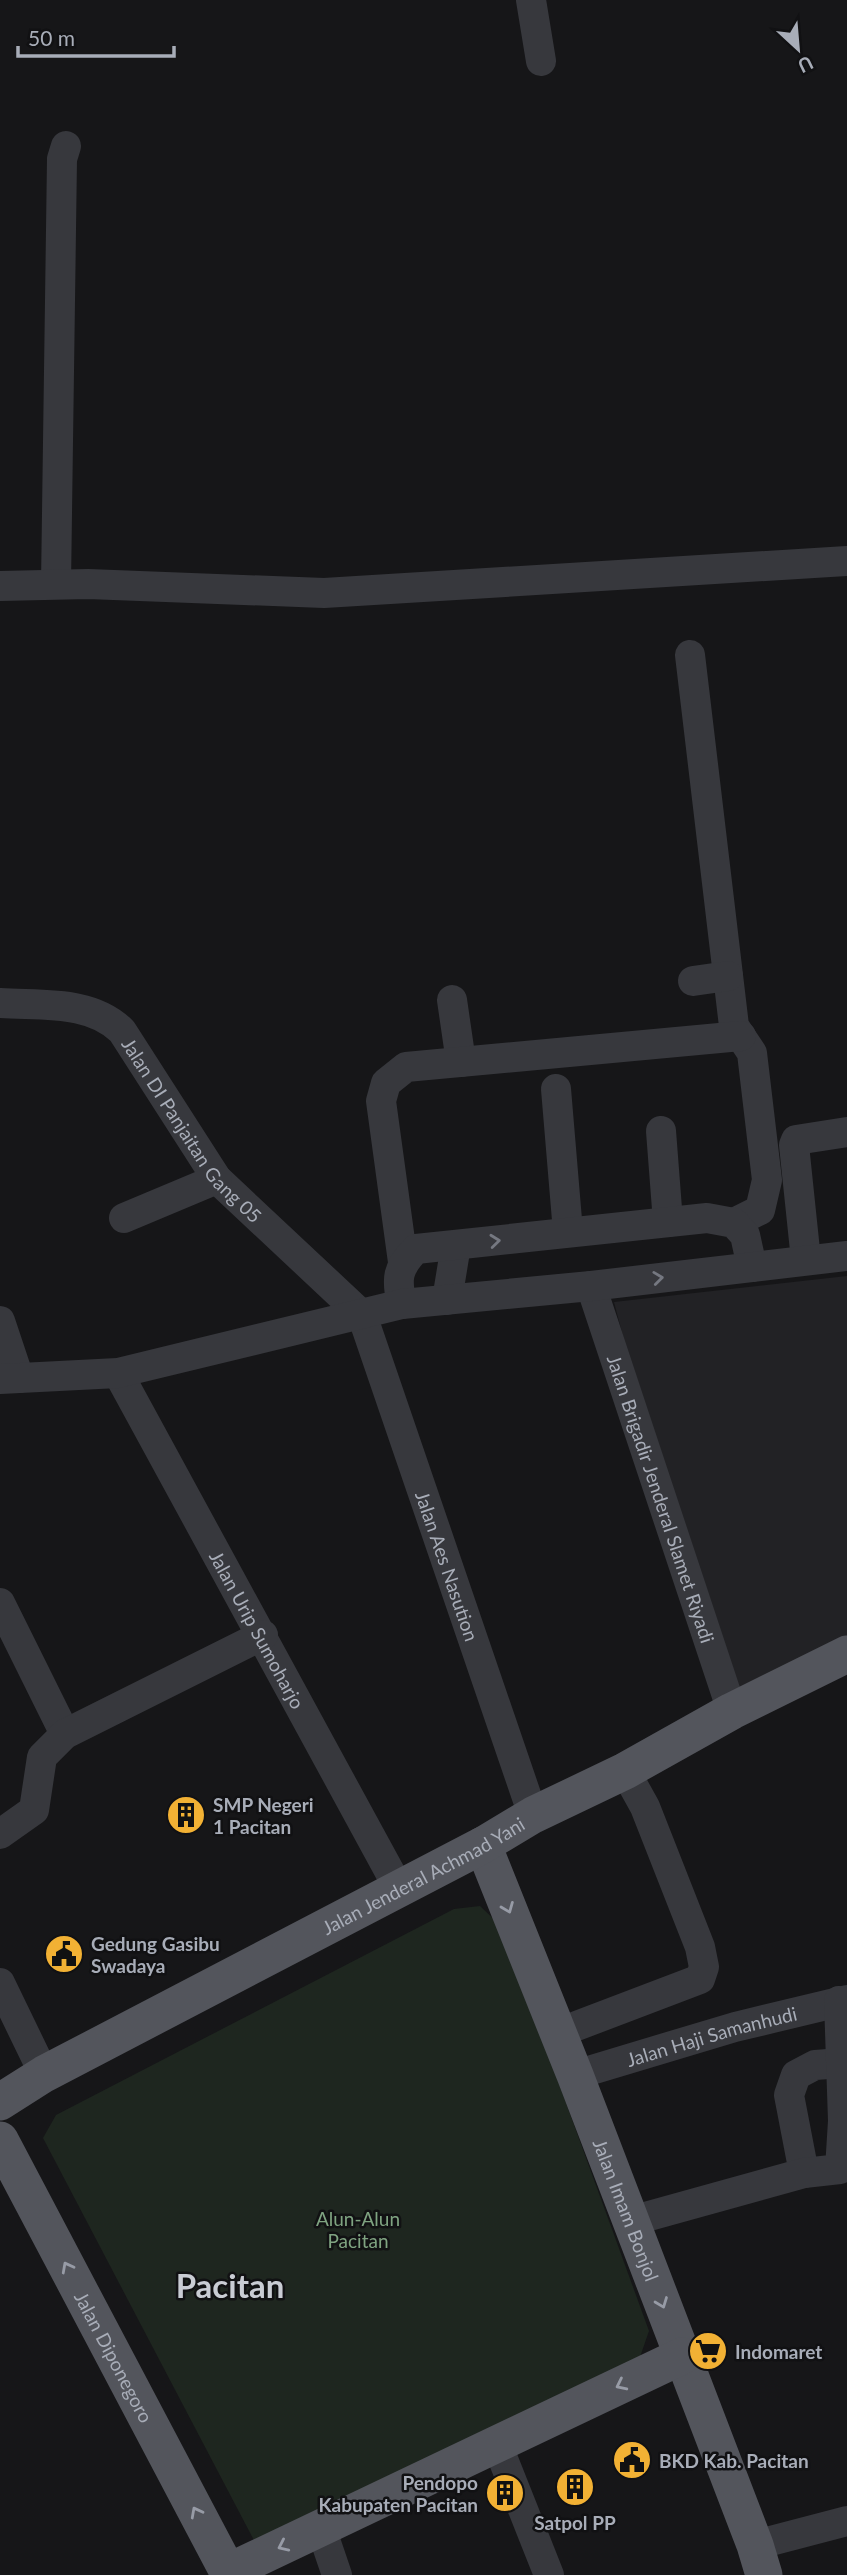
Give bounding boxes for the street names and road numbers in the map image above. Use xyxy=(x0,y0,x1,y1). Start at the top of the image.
street label: Jalan DI Panjaitan Gang 05 xyxy=(118,1033,267,1227)
street label: Jalan Brigadir Jenderal Slamet Riyadi xyxy=(603,1352,720,1646)
street label: Jalan Aes Nasution xyxy=(411,1488,484,1644)
street label: Jalan Urip Sumoharjo xyxy=(205,1546,310,1713)
street label: Jalan Jenderal Achmad Yani xyxy=(318,1811,528,1939)
street label: Jalan Haji Samanhudi xyxy=(623,2001,799,2070)
street label: Jalan Imam Bonjol xyxy=(589,2135,664,2284)
street label: Jalan Diponegoro xyxy=(70,2287,158,2426)

